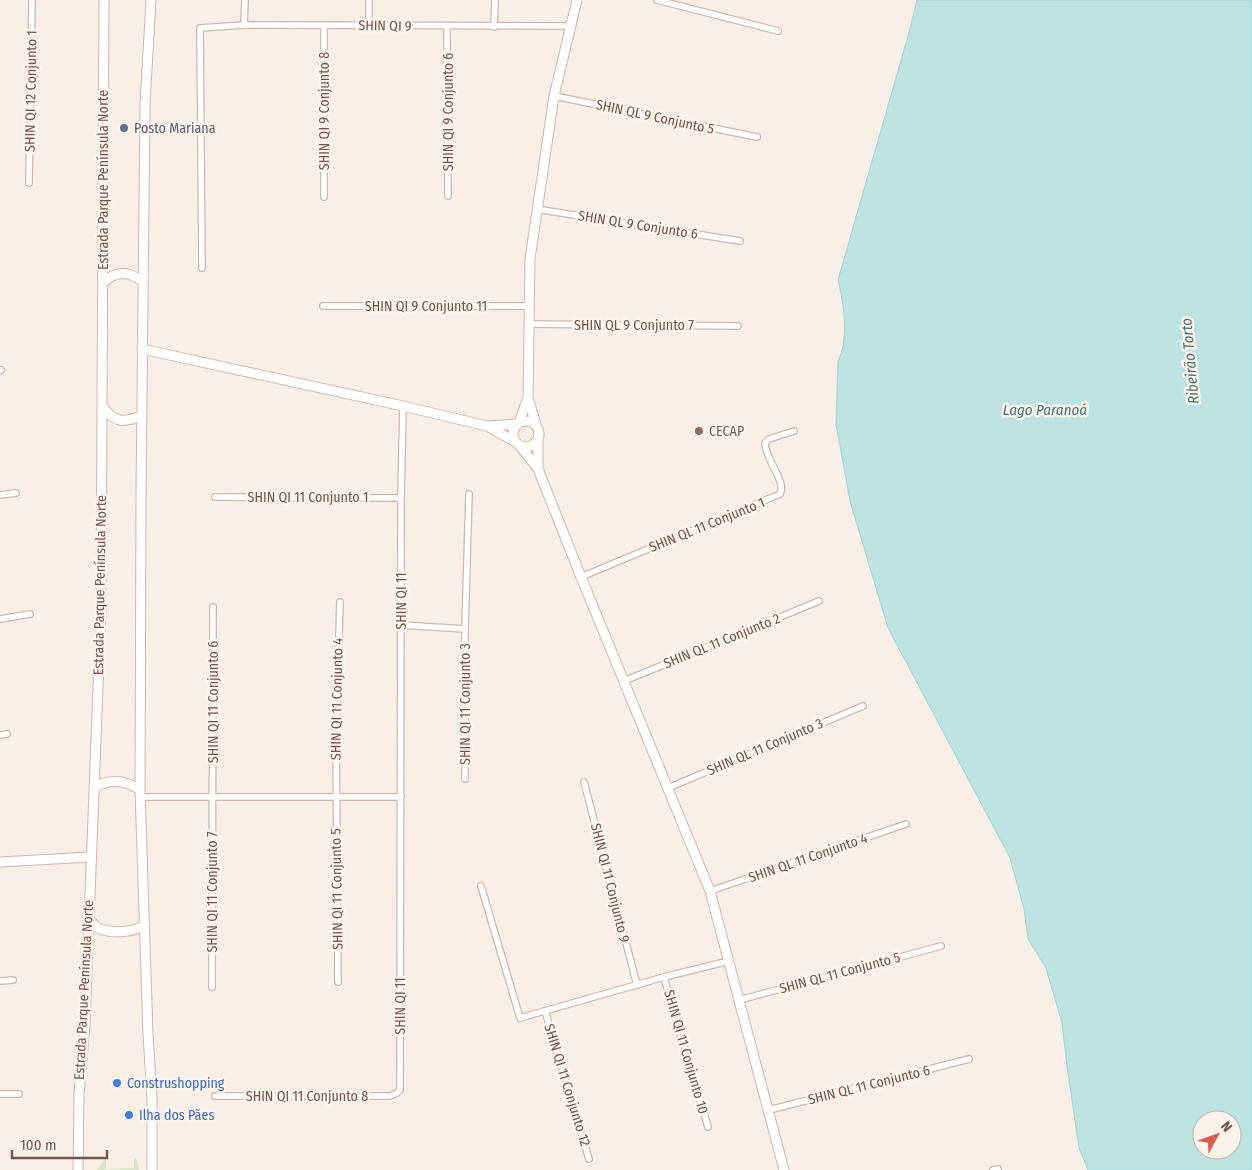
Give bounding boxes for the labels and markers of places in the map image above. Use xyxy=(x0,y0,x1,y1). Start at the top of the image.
place label: Posto Mariana xyxy=(134,120,216,137)
marker: Posto Mariana xyxy=(118,122,130,134)
place label: CECAP xyxy=(709,423,744,440)
marker: CECAP xyxy=(693,425,705,437)
place label: Construshopping xyxy=(127,1075,225,1092)
marker: Construshopping xyxy=(111,1077,123,1089)
place label: Ilha dos Pães xyxy=(139,1107,214,1124)
marker: Ilha dos Pães xyxy=(123,1109,135,1121)

